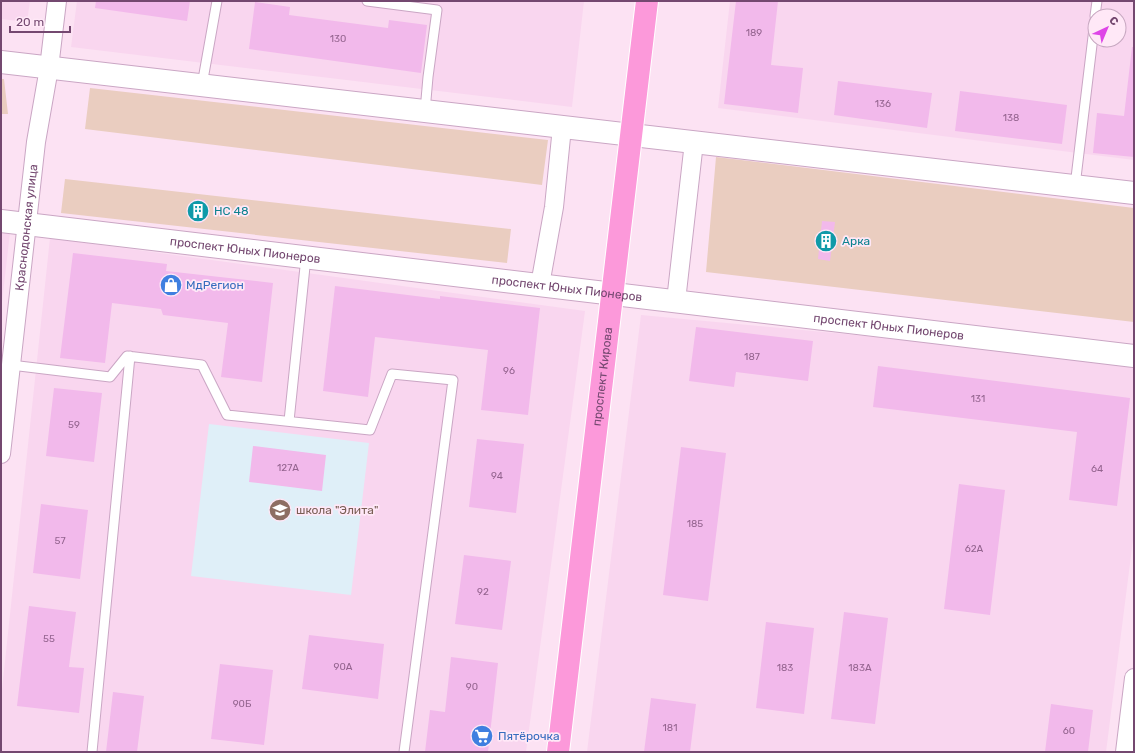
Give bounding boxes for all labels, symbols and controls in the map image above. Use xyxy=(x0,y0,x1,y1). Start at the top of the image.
scale bar xyxy=(10,8,70,34)
north arrow xyxy=(1087,8,1127,48)
text: С xyxy=(1106,14,1121,29)
text: 20 m xyxy=(16,15,44,29)
house number: 189 xyxy=(746,27,762,39)
house number: 130 xyxy=(330,33,346,45)
house number: 136 xyxy=(875,98,891,110)
house number: 138 xyxy=(1003,112,1019,124)
street label: Краснодонская улица xyxy=(12,163,40,292)
building icon: НС 48 xyxy=(185,198,211,224)
place label: НС 48 xyxy=(214,204,249,218)
building icon: Арка xyxy=(813,228,839,254)
street label: проспект Юных Пионеров xyxy=(169,234,322,266)
place label: Арка xyxy=(842,234,870,248)
shop icon: МдРегион xyxy=(158,272,184,298)
street label: проспект Юных Пионеров xyxy=(491,273,643,304)
place label: МдРегион xyxy=(186,278,244,292)
street label: проспект Юных Пионеров xyxy=(813,311,965,343)
street label: проспект Кирова xyxy=(590,326,615,427)
house number: 187 xyxy=(744,351,760,363)
house number: 96 xyxy=(503,365,515,377)
house number: 131 xyxy=(971,393,985,405)
house number: 59 xyxy=(68,419,80,431)
house number: 127А xyxy=(277,462,299,474)
house number: 64 xyxy=(1091,463,1103,475)
house number: 94 xyxy=(491,470,503,482)
school or university icon: школа "Элита" xyxy=(267,497,293,523)
place label: школа "Элита" xyxy=(296,503,378,517)
house number: 185 xyxy=(687,518,703,530)
house number: 57 xyxy=(54,535,66,547)
house number: 62А xyxy=(965,543,984,555)
house number: 92 xyxy=(477,586,489,598)
house number: 55 xyxy=(43,633,55,645)
house number: 90А xyxy=(334,661,353,673)
house number: 183 xyxy=(777,662,793,674)
house number: 183А xyxy=(848,662,872,674)
house number: 90 xyxy=(466,681,478,693)
house number: 90Б xyxy=(233,698,252,710)
house number: 181 xyxy=(663,722,677,734)
supermarket icon: Пятёрочка xyxy=(469,723,495,749)
house number: 60 xyxy=(1063,725,1075,737)
place label: Пятёрочка xyxy=(498,729,560,743)

